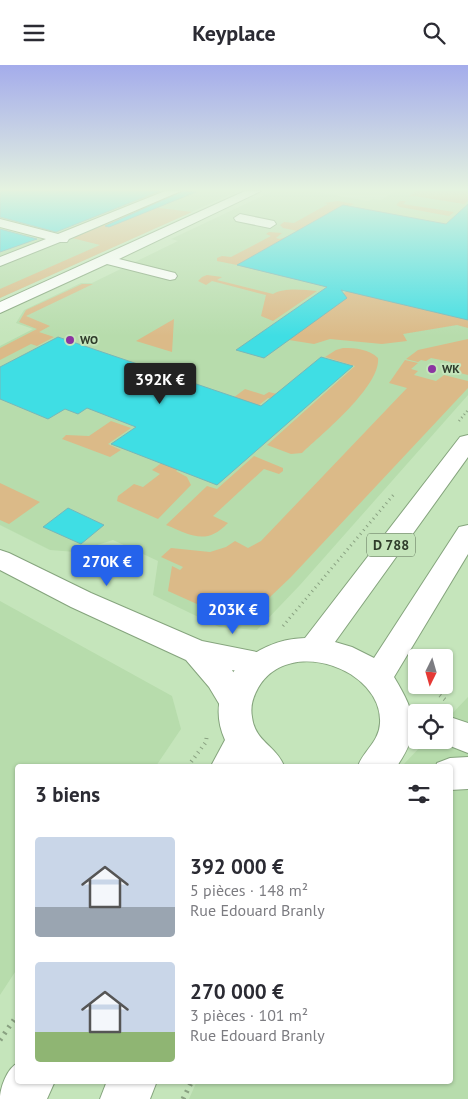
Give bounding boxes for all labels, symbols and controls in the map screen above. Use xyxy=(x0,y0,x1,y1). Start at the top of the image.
icon: menu xyxy=(20,19,48,47)
text: Keyplace xyxy=(192,19,276,47)
icon: search xyxy=(420,19,448,47)
place label: WO xyxy=(80,332,98,347)
marker: WO xyxy=(64,334,76,346)
place label: WK xyxy=(442,361,460,376)
pin: 392K € xyxy=(119,363,201,405)
marker: WK xyxy=(426,363,438,375)
text: 392K € xyxy=(135,369,185,389)
road number: D 788 xyxy=(367,533,415,557)
pin: 270K € xyxy=(66,545,148,587)
text: 270K € xyxy=(82,551,132,571)
pin: 203K € xyxy=(192,593,274,635)
text: 203K € xyxy=(208,599,258,619)
north arrow xyxy=(408,649,452,694)
map controls xyxy=(408,649,453,749)
button: locate xyxy=(408,704,453,749)
icon: filters xyxy=(405,780,433,808)
text: 3 biens xyxy=(35,781,100,808)
text: 392 000 € xyxy=(190,853,284,880)
icon: home xyxy=(75,857,135,917)
text: 5 pièces · 148 m² xyxy=(190,880,308,900)
text: Rue Edouard Branly xyxy=(190,900,325,920)
text: 270 000 € xyxy=(190,978,284,1005)
icon: home xyxy=(75,982,135,1042)
text: 3 pièces · 101 m² xyxy=(190,1005,308,1025)
text: Rue Edouard Branly xyxy=(190,1025,325,1045)

